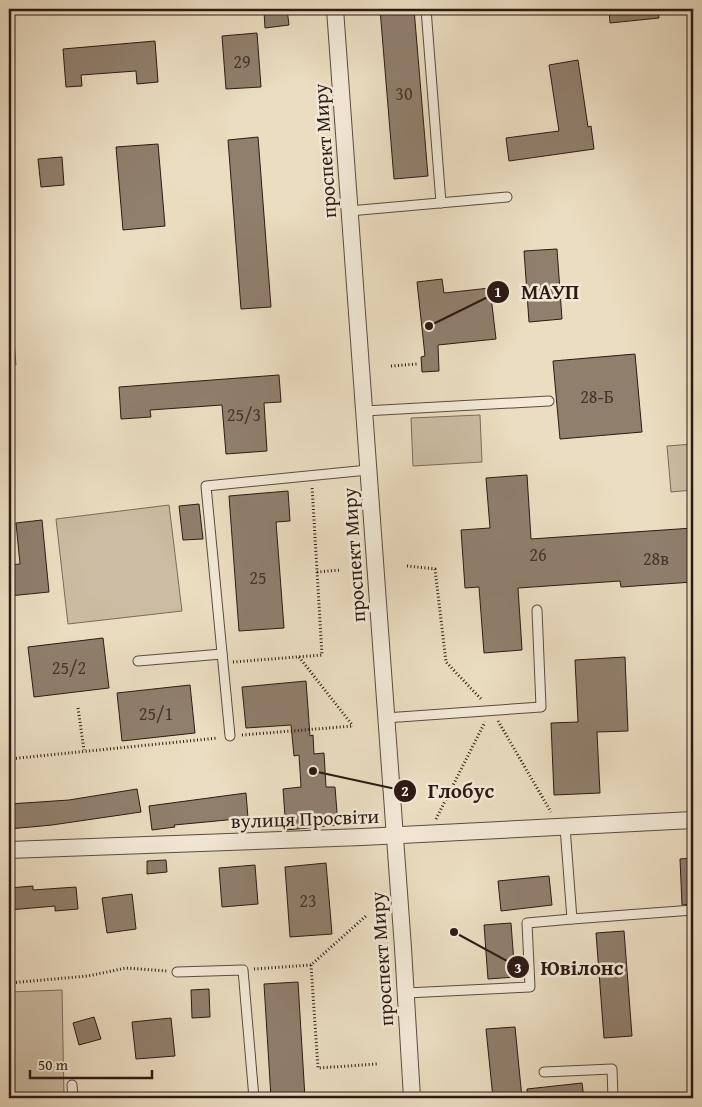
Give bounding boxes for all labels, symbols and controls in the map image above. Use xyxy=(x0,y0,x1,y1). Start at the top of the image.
house number: 29 xyxy=(233,48,251,75)
house number: 30 xyxy=(395,80,413,107)
street label: проспект Миру xyxy=(305,83,343,219)
callout: МАУП xyxy=(485,274,589,310)
text: МАУП xyxy=(521,276,579,307)
text: 1 xyxy=(494,281,502,302)
house number: 28-Б xyxy=(580,383,614,410)
house number: 25/3 xyxy=(227,401,261,428)
street label: проспект Миру xyxy=(334,487,372,623)
house number: 26 xyxy=(529,541,547,568)
house number: 28в xyxy=(643,545,669,572)
house number: 25 xyxy=(249,564,267,591)
house number: 25/2 xyxy=(52,654,86,681)
house number: 25/1 xyxy=(139,700,173,727)
callout: Глобус xyxy=(393,773,504,809)
text: Глобус xyxy=(428,775,495,806)
text: 2 xyxy=(401,780,409,801)
street label: вулиця Просвіти xyxy=(230,801,380,835)
house number: 23 xyxy=(299,887,317,914)
street label: проспект Миру xyxy=(362,891,400,1027)
callout: Ювілонс xyxy=(505,949,633,985)
text: Ювілонс xyxy=(541,952,624,983)
text: 3 xyxy=(514,957,522,978)
scale bar xyxy=(30,1047,152,1079)
text: 50 m xyxy=(38,1054,69,1075)

